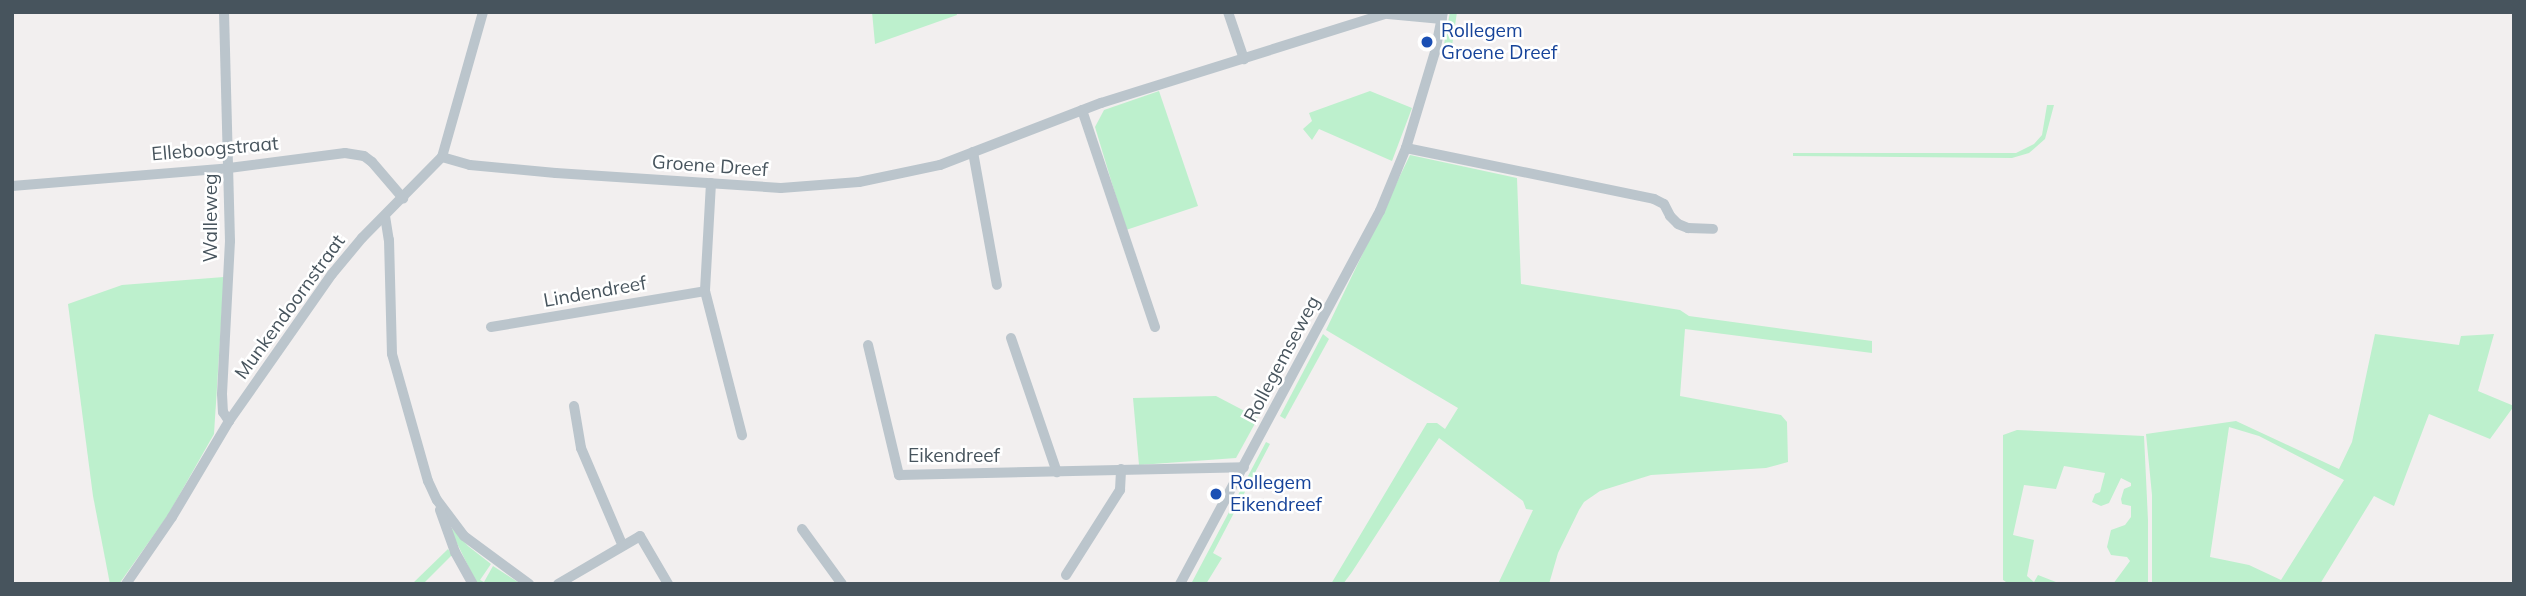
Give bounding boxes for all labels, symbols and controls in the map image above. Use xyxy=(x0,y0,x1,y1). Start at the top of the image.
place label: Rollegem Groene Dreef xyxy=(1441,20,1557,64)
marker: Rollegem Groene Dreef xyxy=(1419,34,1435,50)
street label: Elleboogstraat xyxy=(151,132,279,166)
street label: Groene Dreef xyxy=(651,151,769,181)
street label: Walleweg xyxy=(200,174,222,262)
street label: Munkendoornstraat xyxy=(230,230,350,384)
street label: Lindendreef xyxy=(542,272,648,312)
street label: Rollegemseweg xyxy=(1239,292,1325,426)
street label: Eikendreef xyxy=(908,445,1000,467)
place label: Rollegem Eikendreef xyxy=(1230,472,1322,516)
marker: Rollegem Eikendreef xyxy=(1208,486,1224,502)

